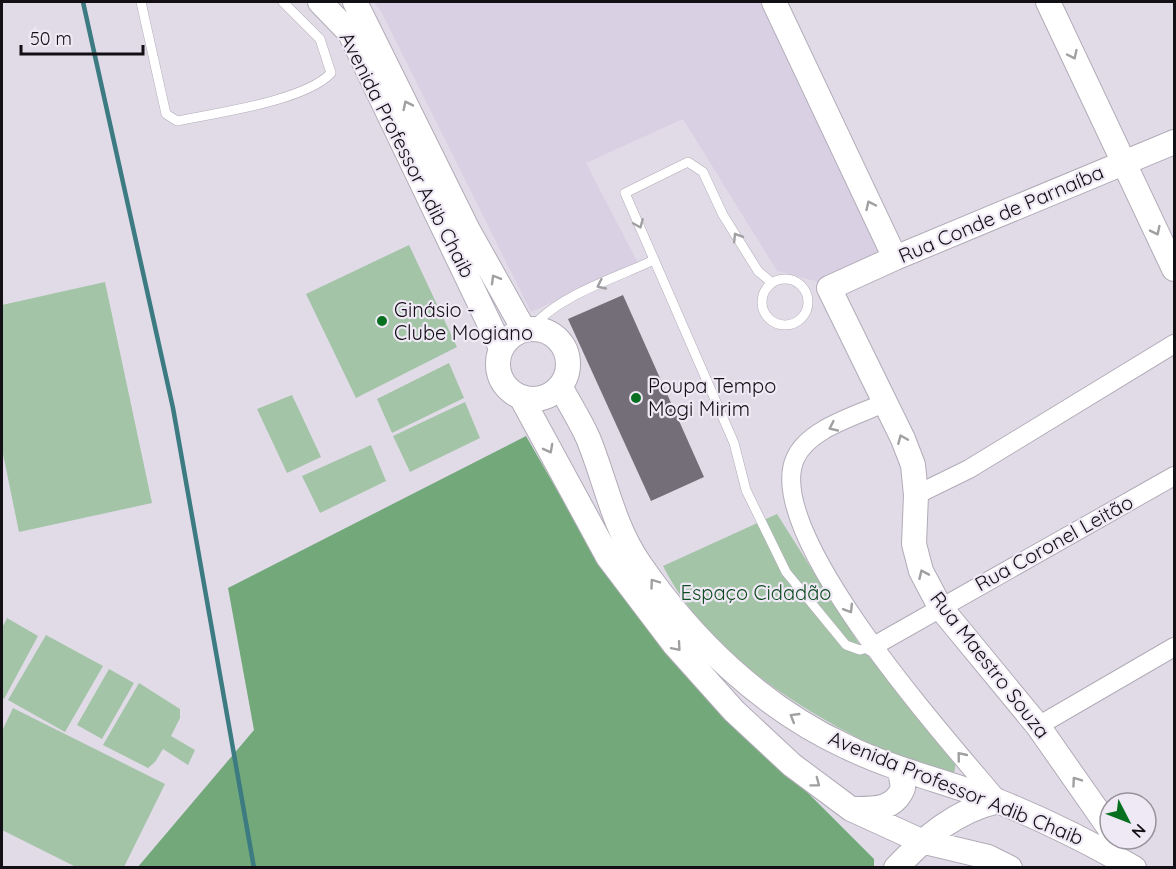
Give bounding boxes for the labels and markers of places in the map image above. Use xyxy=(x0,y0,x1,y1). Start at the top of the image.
place label: Ginásio - Clube Mogiano xyxy=(394,297,533,345)
marker: Ginásio - Clube Mogiano xyxy=(375,314,389,328)
place label: Poupa Tempo Mogi Mirim xyxy=(648,373,776,421)
marker: Poupa Tempo Mogi Mirim xyxy=(629,391,643,405)

